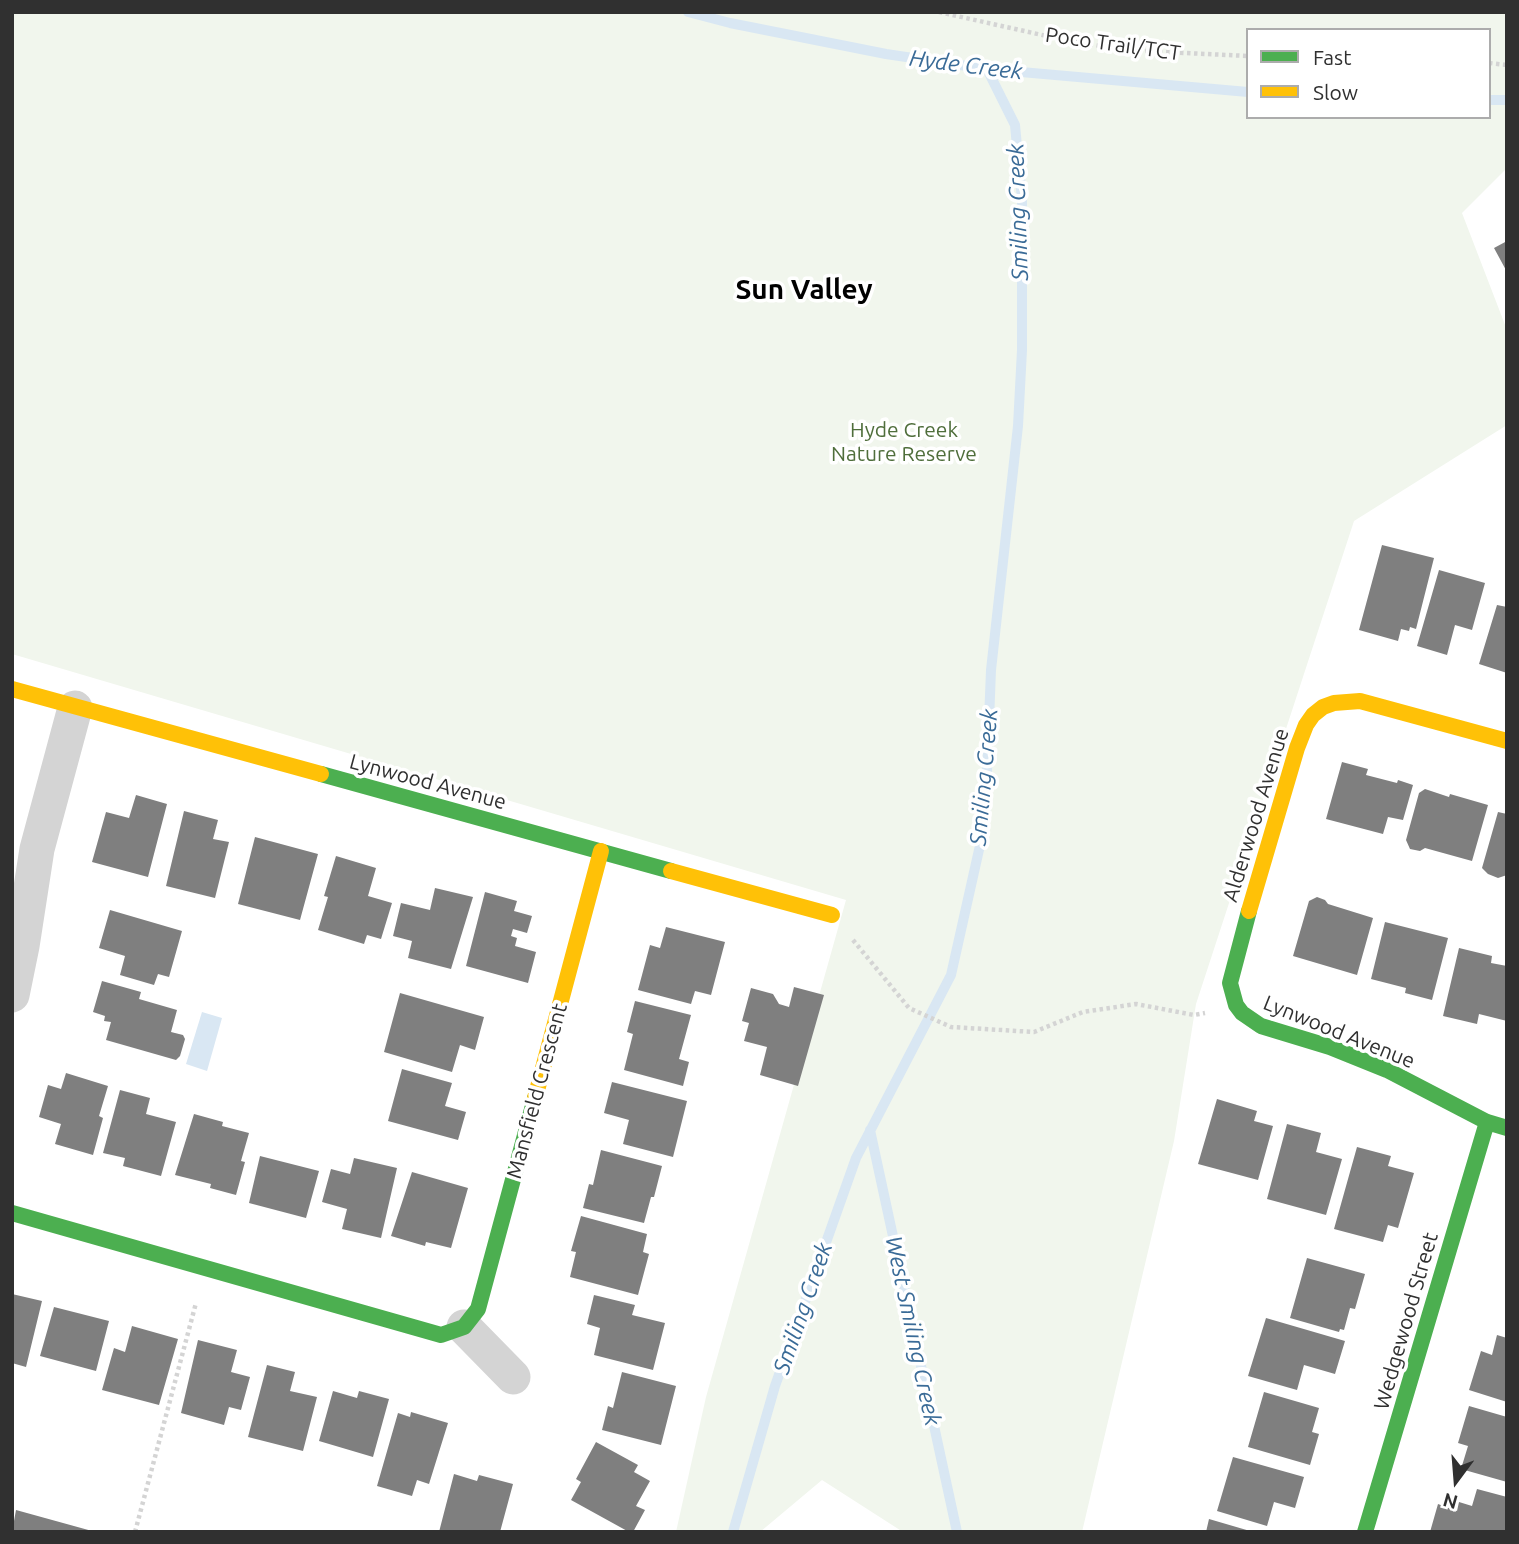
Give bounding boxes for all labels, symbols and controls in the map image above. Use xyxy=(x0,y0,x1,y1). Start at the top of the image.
street label: Poco Trail/TCT xyxy=(1044,22,1182,66)
legend xyxy=(1246,28,1491,119)
water label: Hyde Creek xyxy=(908,44,1024,86)
text: Fast xyxy=(1313,45,1351,69)
text: Slow xyxy=(1313,80,1358,104)
water label: Smiling Creek xyxy=(1002,143,1034,281)
district label: Sun Valley xyxy=(735,273,873,307)
park label: Hyde Creek Nature Reserve xyxy=(831,417,977,467)
water label: Smiling Creek xyxy=(964,707,1004,847)
street label: Alderwood Avenue xyxy=(1218,725,1294,905)
street label: Lynwood Avenue xyxy=(347,749,509,815)
street label: Lynwood Avenue xyxy=(1260,990,1418,1074)
street label: Mansfield Crescent xyxy=(501,1001,573,1181)
street label: Wedgewood Street xyxy=(1369,1229,1443,1413)
water label: West Smiling Creek xyxy=(879,1234,947,1428)
water label: Smiling Creek xyxy=(768,1238,838,1378)
north arrow xyxy=(1421,1446,1491,1516)
text: N xyxy=(1440,1489,1460,1514)

